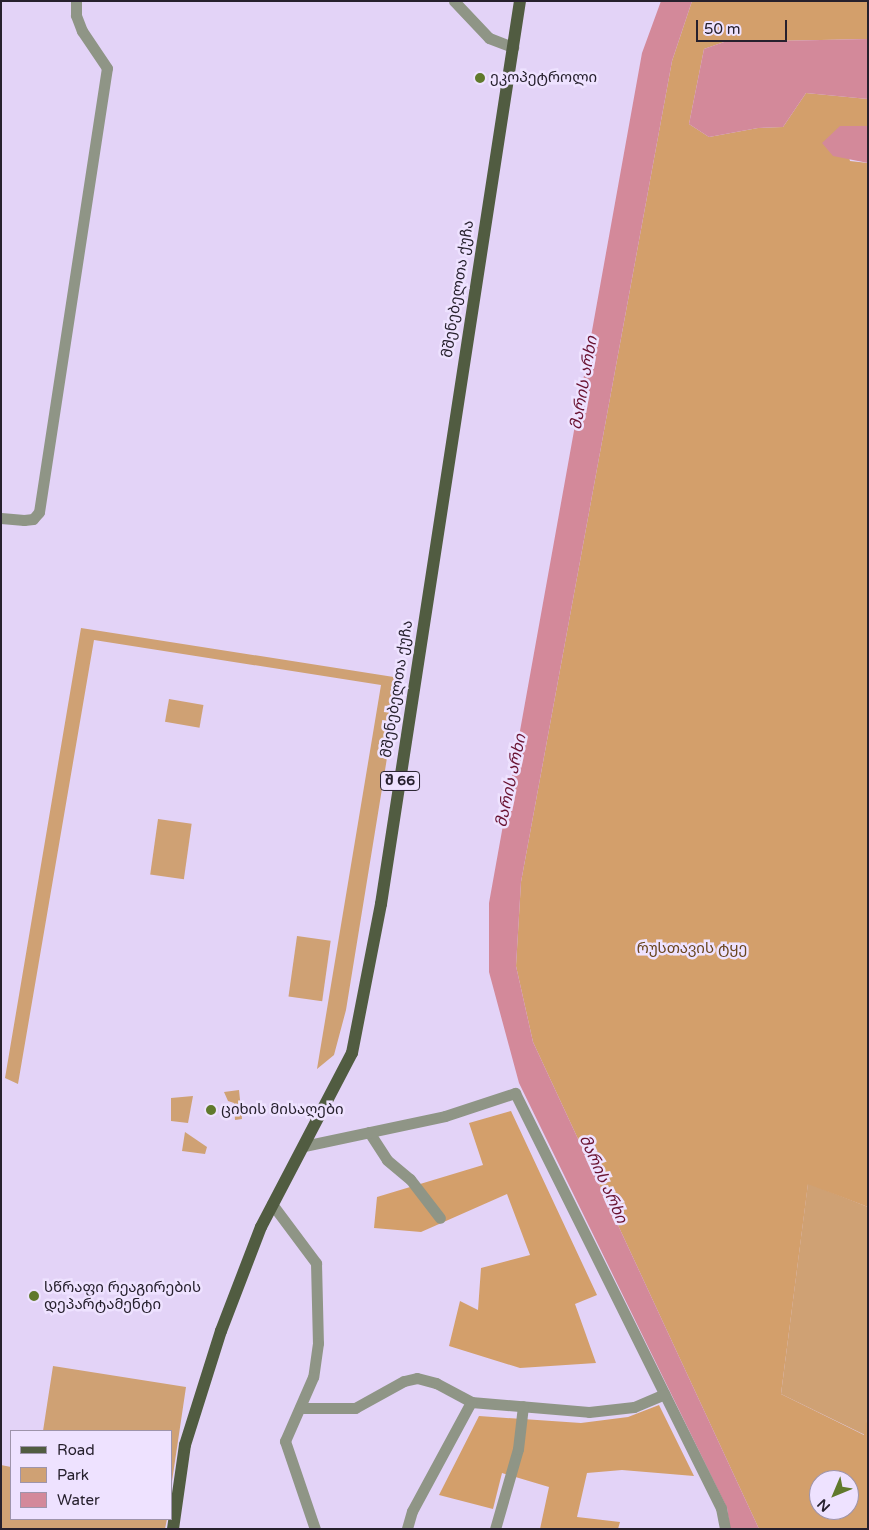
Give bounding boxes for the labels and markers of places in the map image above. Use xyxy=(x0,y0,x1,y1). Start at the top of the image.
place label: ეკოპეტროლი xyxy=(490,69,597,87)
marker: ეკოპეტროლი xyxy=(474,72,486,84)
place label: ციხის მისაღები xyxy=(221,1101,344,1119)
marker: ციხის მისაღები xyxy=(205,1104,217,1116)
place label: სწრაფი რეაგირების დეპარტამენტი xyxy=(44,1278,201,1313)
marker: სწრაფი რეაგირების დეპარტამენტი xyxy=(28,1290,40,1302)

